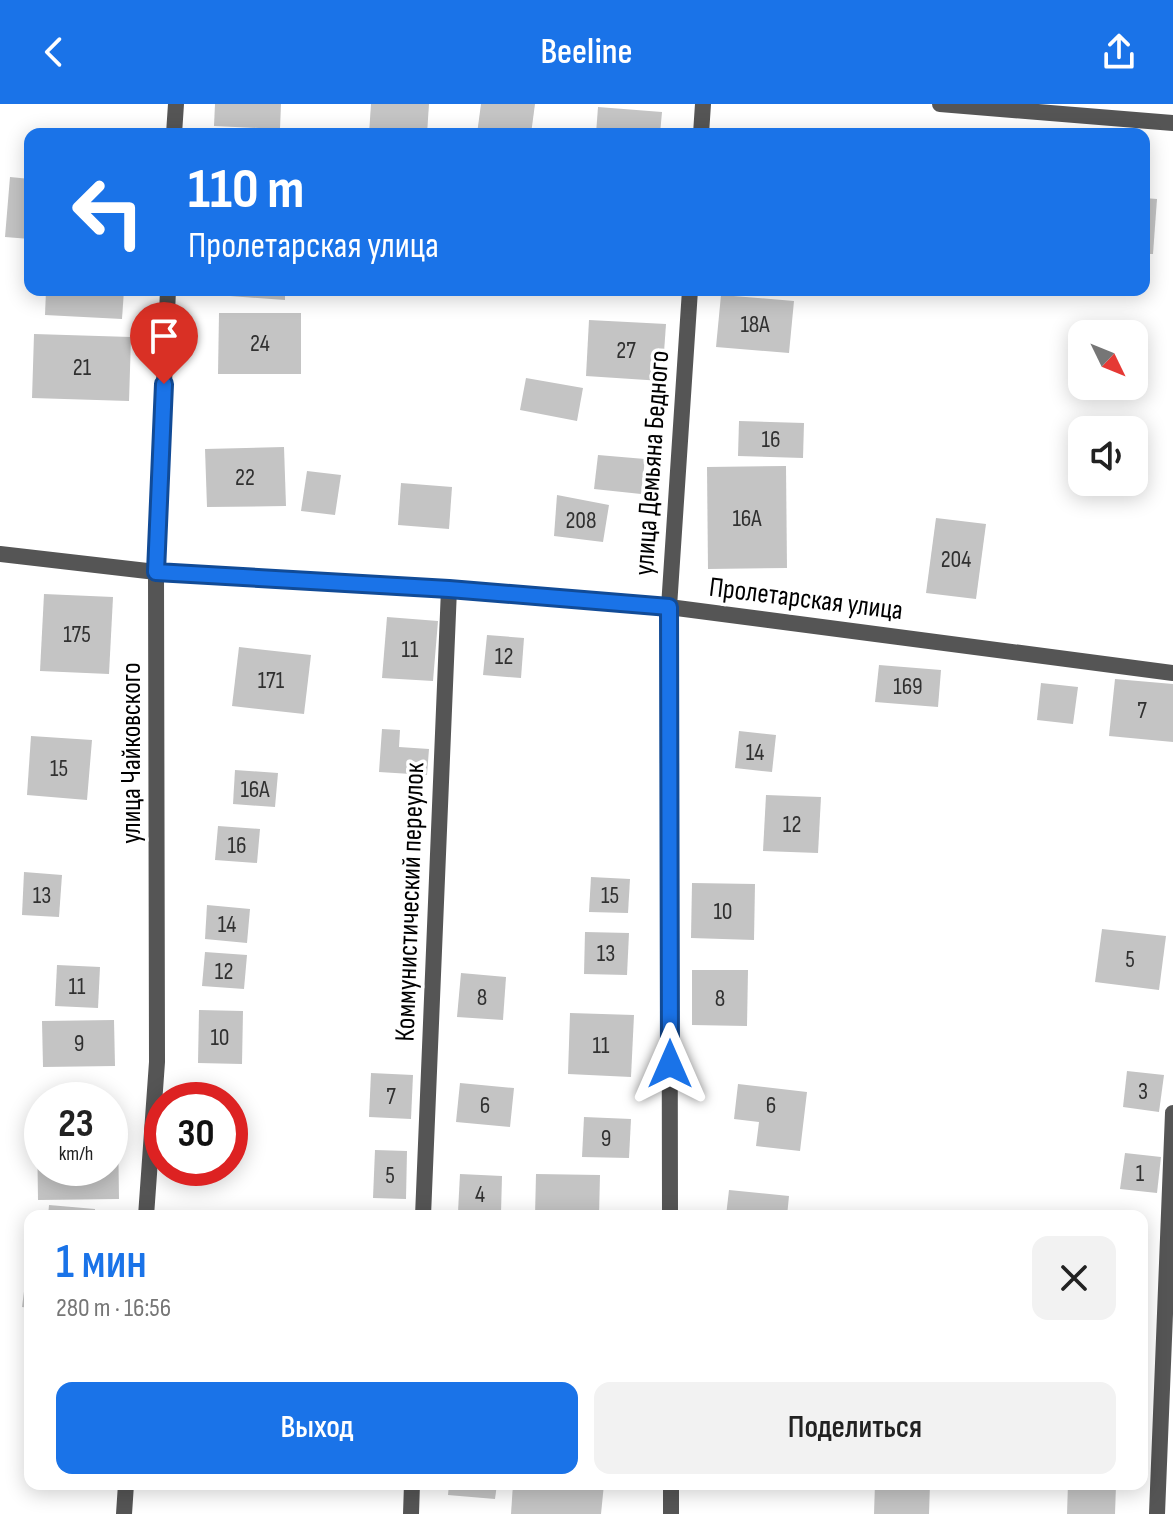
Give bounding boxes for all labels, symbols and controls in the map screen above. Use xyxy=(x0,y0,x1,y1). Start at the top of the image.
icon: back xyxy=(32,30,76,74)
icon: share xyxy=(1097,30,1141,74)
text: Beeline xyxy=(540,31,633,74)
text: 110 m xyxy=(188,157,304,224)
icon: left xyxy=(56,160,160,264)
text: Пролетарская улица xyxy=(188,225,439,268)
pin xyxy=(130,302,198,384)
house number: 18А xyxy=(740,310,770,339)
icon: arrive xyxy=(142,314,186,358)
north arrow xyxy=(1068,320,1148,400)
map controls xyxy=(1068,320,1148,496)
house number: 24 xyxy=(250,329,270,358)
house number: 27 xyxy=(616,336,636,365)
street label: улица Демьяна Бедного xyxy=(628,350,676,576)
house number: 21 xyxy=(73,353,92,382)
button: sound xyxy=(1068,416,1148,496)
house number: 16 xyxy=(762,425,780,454)
house number: 22 xyxy=(235,463,255,492)
house number: 16А xyxy=(732,504,762,533)
house number: 208 xyxy=(565,506,597,535)
house number: 204 xyxy=(941,545,971,574)
street label: Пролетарская улица xyxy=(707,571,905,627)
house number: 175 xyxy=(63,620,91,649)
house number: 11 xyxy=(402,635,419,664)
house number: 12 xyxy=(495,642,513,671)
street label: улица Чайковского xyxy=(115,662,148,844)
house number: 171 xyxy=(258,666,285,695)
house number: 169 xyxy=(893,672,923,701)
house number: 7 xyxy=(1137,696,1147,725)
house number: 14 xyxy=(746,738,764,767)
house number: 15 xyxy=(50,754,68,783)
street label: Коммунистический переулок xyxy=(389,762,431,1042)
house number: 16А xyxy=(240,775,270,804)
house number: 12 xyxy=(783,810,801,839)
house number: 16 xyxy=(228,831,246,860)
house number: 13 xyxy=(33,881,51,910)
house number: 15 xyxy=(601,881,619,910)
house number: 10 xyxy=(713,897,733,926)
house number: 14 xyxy=(218,910,236,939)
house number: 13 xyxy=(597,939,615,968)
house number: 5 xyxy=(1125,945,1135,974)
house number: 12 xyxy=(215,957,233,986)
house number: 11 xyxy=(69,972,86,1001)
house number: 8 xyxy=(477,983,487,1012)
house number: 8 xyxy=(715,984,725,1013)
position arrow xyxy=(628,1022,712,1106)
house number: 10 xyxy=(210,1023,230,1052)
house number: 9 xyxy=(74,1029,84,1058)
house number: 11 xyxy=(593,1031,610,1060)
house number: 3 xyxy=(1138,1077,1148,1106)
speed limit sign: 30 xyxy=(144,1082,248,1186)
house number: 7 xyxy=(386,1082,396,1111)
house number: 6 xyxy=(480,1091,490,1120)
house number: 6 xyxy=(766,1091,776,1120)
text: 23 xyxy=(58,1100,94,1148)
house number: 9 xyxy=(601,1124,611,1153)
text: km/h xyxy=(59,1142,93,1166)
house number: 1 xyxy=(1136,1159,1145,1188)
house number: 5 xyxy=(385,1161,395,1190)
house number: 4 xyxy=(475,1180,485,1209)
text: 1 мин xyxy=(56,1234,147,1291)
button: close xyxy=(1032,1236,1116,1320)
text: 280 m · 16:56 xyxy=(56,1293,171,1324)
button: Выход xyxy=(56,1382,578,1474)
button: Поделиться xyxy=(594,1382,1116,1474)

